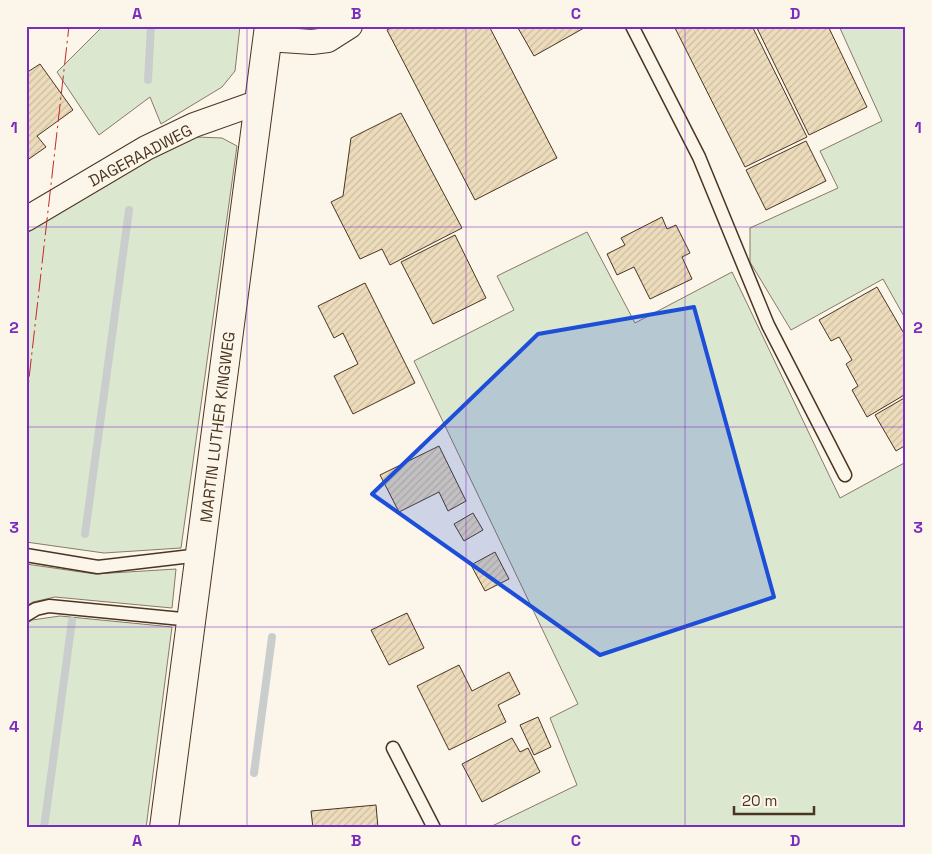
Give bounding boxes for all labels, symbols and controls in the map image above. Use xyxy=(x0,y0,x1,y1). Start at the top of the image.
text: A xyxy=(132,3,142,24)
text: B xyxy=(351,3,361,24)
text: C xyxy=(571,3,581,24)
text: D xyxy=(790,3,800,24)
text: 1 xyxy=(10,117,18,138)
text: 1 xyxy=(914,117,922,138)
street label: DAGERAADWEG xyxy=(85,119,196,192)
text: 2 xyxy=(9,317,19,338)
text: 2 xyxy=(913,317,923,338)
street label: MARTIN LUTHER KINGWEG xyxy=(195,330,240,524)
text: 3 xyxy=(9,517,19,538)
text: 3 xyxy=(913,517,923,538)
text: 4 xyxy=(9,716,19,737)
text: 4 xyxy=(913,716,923,737)
scale bar xyxy=(734,784,814,816)
text: 20 m xyxy=(742,791,777,810)
text: A xyxy=(132,830,142,851)
text: B xyxy=(351,830,361,851)
text: C xyxy=(571,830,581,851)
text: D xyxy=(790,830,800,851)

